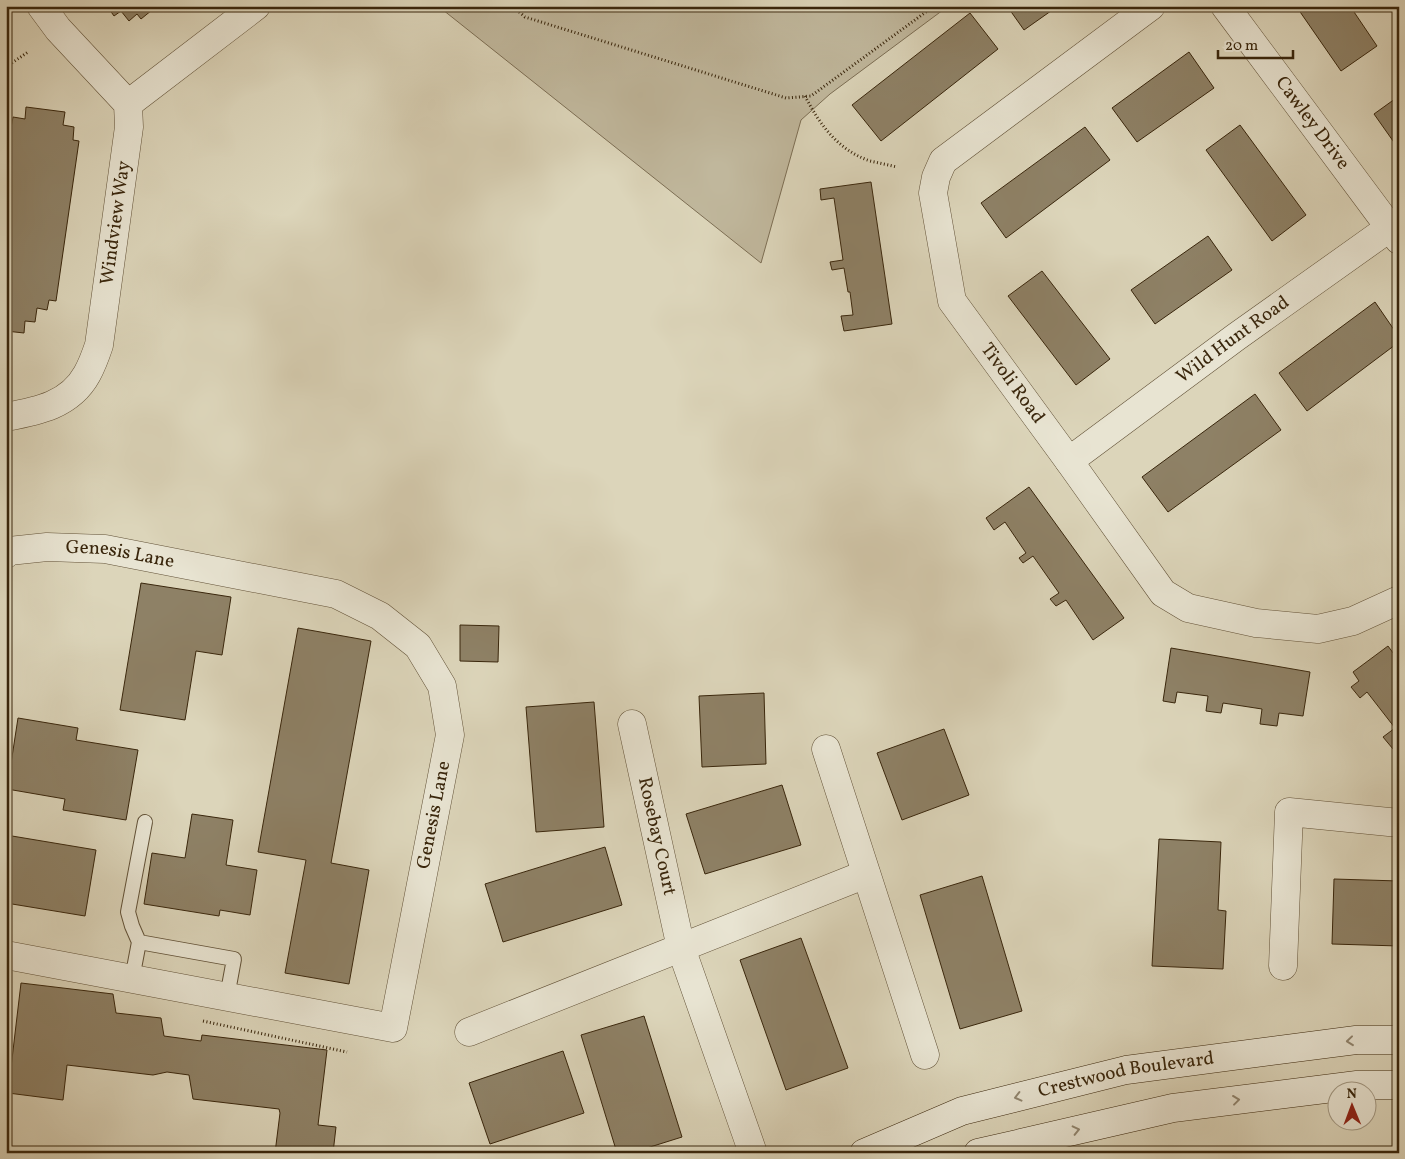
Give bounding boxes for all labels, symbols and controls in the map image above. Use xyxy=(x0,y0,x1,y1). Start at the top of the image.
scale bar xyxy=(1218,28,1292,60)
text: 20 m xyxy=(1225,36,1258,57)
street label: Cawley Drive xyxy=(1269,71,1356,175)
street label: Windview Way xyxy=(94,159,137,287)
street label: Wild Hunt Road xyxy=(1171,290,1295,390)
street label: Tivoli Road xyxy=(974,338,1051,429)
street label: Genesis Lane xyxy=(65,535,176,575)
street label: Genesis Lane xyxy=(411,759,457,871)
street label: Rosebay Court xyxy=(631,775,682,898)
one-way arrow xyxy=(1346,1035,1354,1046)
street label: Crestwood Boulevard xyxy=(1035,1046,1216,1104)
north arrow xyxy=(1328,1082,1378,1132)
text: N xyxy=(1347,1085,1357,1104)
one-way arrow xyxy=(1013,1091,1022,1102)
one-way arrow xyxy=(1232,1095,1240,1106)
one-way arrow xyxy=(1072,1125,1081,1136)

